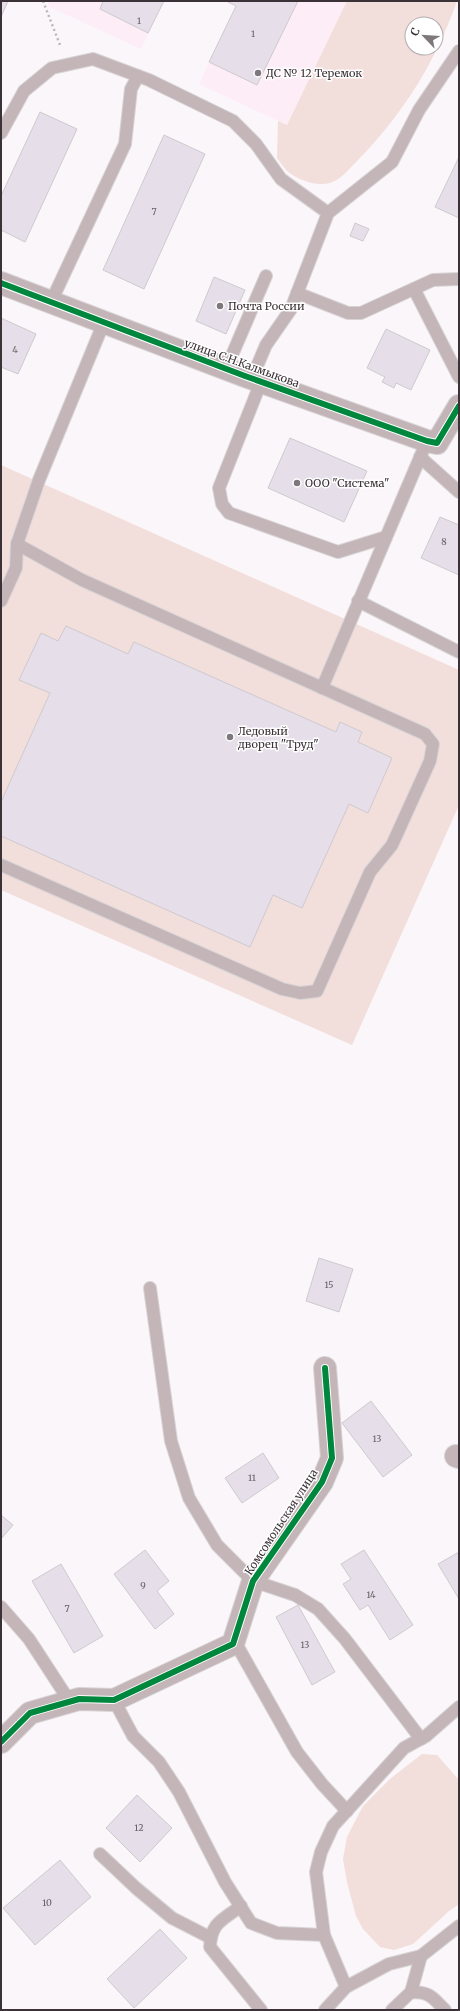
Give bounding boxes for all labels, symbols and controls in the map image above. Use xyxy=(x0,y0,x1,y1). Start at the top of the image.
house number: 1 xyxy=(137,15,141,26)
north arrow xyxy=(404,16,444,56)
text: С xyxy=(407,26,423,38)
house number: 1 xyxy=(251,28,255,39)
place label: ДС № 12 Теремок xyxy=(266,66,362,80)
marker: ДС № 12 Теремок xyxy=(253,68,263,78)
house number: 7 xyxy=(151,206,157,217)
place label: Почта России xyxy=(228,299,305,313)
marker: Почта России xyxy=(215,301,225,311)
street label: улица С.Н.Калмыкова xyxy=(183,336,302,390)
house number: 4 xyxy=(12,344,18,355)
place label: ООО "Система" xyxy=(305,476,389,490)
marker: ООО "Система" xyxy=(292,478,302,488)
house number: 8 xyxy=(441,536,447,547)
place label: Ледовый дворец "Труд" xyxy=(237,724,319,751)
marker: Ледовый дворец "Труд" xyxy=(225,732,235,742)
house number: 15 xyxy=(324,1279,334,1290)
house number: 13 xyxy=(373,1433,381,1444)
street label: Комсомольская улица xyxy=(241,1466,321,1578)
house number: 11 xyxy=(248,1472,256,1483)
house number: 9 xyxy=(140,1580,146,1591)
house number: 14 xyxy=(366,1589,376,1600)
house number: 7 xyxy=(64,1603,70,1614)
house number: 13 xyxy=(301,1639,309,1650)
house number: 12 xyxy=(134,1822,144,1833)
house number: 10 xyxy=(42,1897,52,1908)

